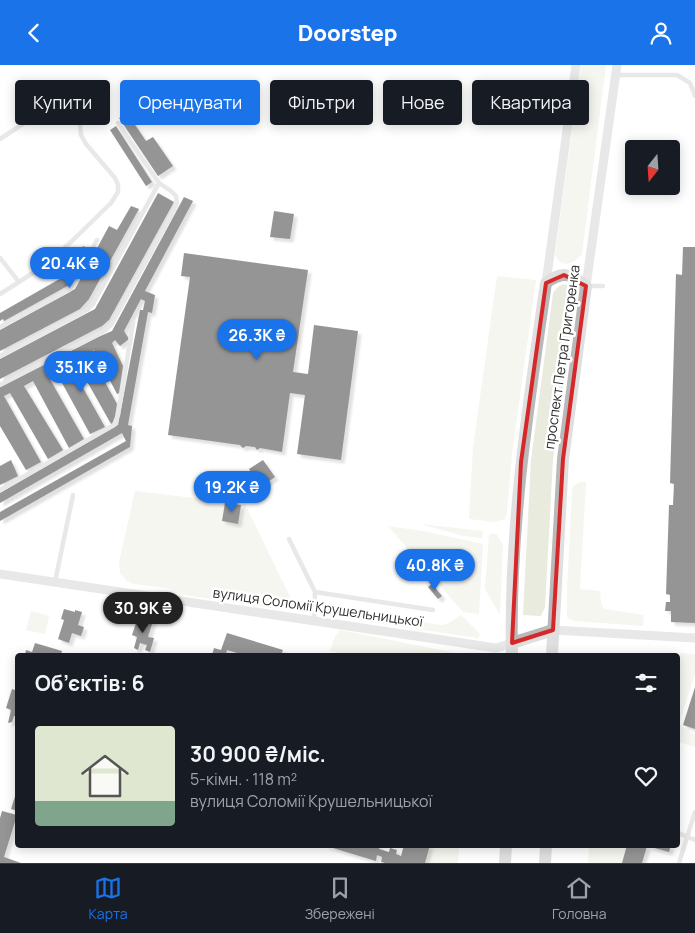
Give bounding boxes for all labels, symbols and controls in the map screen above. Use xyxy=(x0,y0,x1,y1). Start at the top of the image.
text: Doorstep xyxy=(298,18,397,48)
icon: back xyxy=(20,19,48,47)
icon: person xyxy=(647,19,675,47)
chip: Купити xyxy=(15,80,110,125)
chip: Орендувати xyxy=(120,80,260,125)
chip: Фільтри xyxy=(270,80,373,125)
chip: Нове xyxy=(383,80,462,125)
chip: Квартира xyxy=(472,80,589,125)
north arrow xyxy=(625,140,680,195)
map controls xyxy=(625,140,680,195)
pin: 20.4K ₴ xyxy=(24,247,116,289)
text: 20.4K ₴ xyxy=(41,252,99,274)
street label: проспект Петра Григоренка xyxy=(539,263,584,450)
pin: 26.3K ₴ xyxy=(211,319,303,361)
text: 26.3K ₴ xyxy=(229,324,285,346)
pin: 35.1K ₴ xyxy=(35,351,127,393)
text: 35.1K ₴ xyxy=(55,356,107,378)
pin: 19.2K ₴ xyxy=(186,471,278,513)
text: 19.2K ₴ xyxy=(205,476,259,498)
pin: 40.8K ₴ xyxy=(389,549,481,591)
text: 40.8K ₴ xyxy=(406,554,464,576)
street label: вулиця Соломії Крушельницької xyxy=(212,582,425,631)
pin: 30.9K ₴ xyxy=(97,591,189,634)
text: 30.9K ₴ xyxy=(114,597,172,619)
text: Об’єктів: 6 xyxy=(35,669,145,697)
icon: filters xyxy=(632,669,660,697)
text: 30 900 ₴/міс. xyxy=(190,740,326,768)
icon: home xyxy=(75,746,135,806)
icon: heart xyxy=(632,762,660,790)
text: 5-кімн. · 118 m² xyxy=(190,768,297,790)
text: вулиця Соломії Крушельницької xyxy=(190,790,432,812)
tab: Карта xyxy=(89,874,128,923)
tab: Збережені xyxy=(305,874,375,923)
tab: Головна xyxy=(552,874,606,923)

